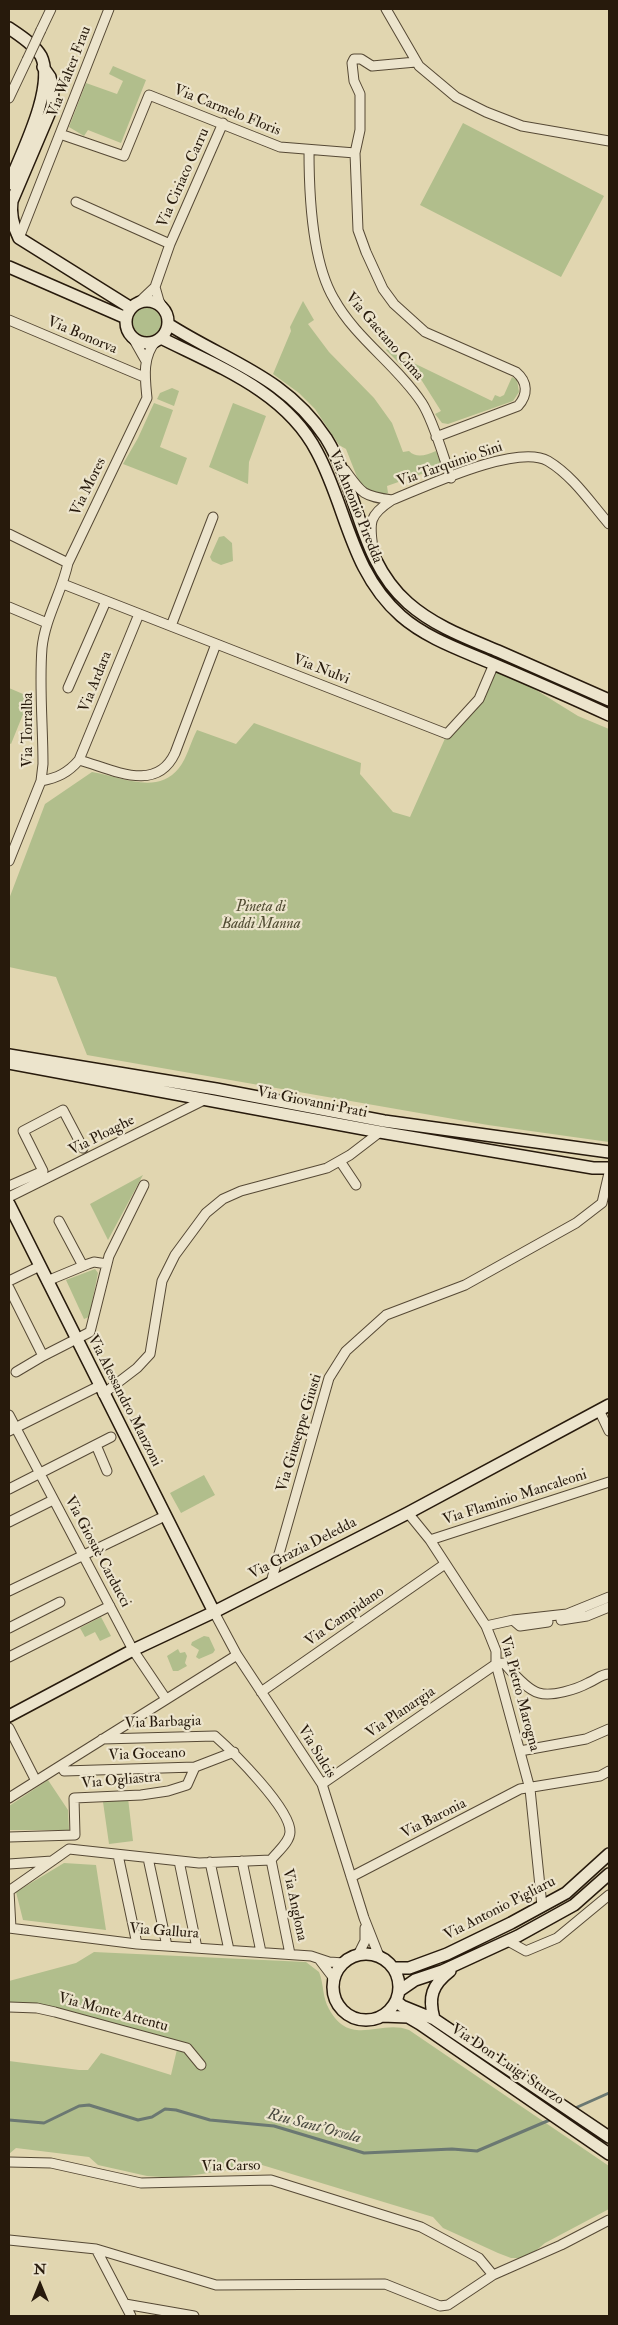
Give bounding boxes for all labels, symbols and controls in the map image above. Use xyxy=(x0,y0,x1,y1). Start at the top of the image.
street label: Via Walter Frau xyxy=(44,24,96,120)
street label: Via Carmelo Floris xyxy=(171,81,283,141)
street label: Via Ciriaco Carru xyxy=(154,126,214,230)
street label: Via Gaetano Cima xyxy=(341,289,427,385)
street label: Via Bonorva xyxy=(44,313,120,359)
street label: Via Tarquinio Sini xyxy=(395,438,505,492)
street label: Via Antonio Piredda xyxy=(324,448,386,566)
street label: Via Mores xyxy=(67,455,111,519)
street label: Via Ardara xyxy=(76,649,116,715)
street label: Via Nulvi xyxy=(290,651,352,689)
street label: Via Torralba xyxy=(20,693,38,767)
park label: Pineta di Baddi Manna xyxy=(221,899,301,934)
street label: Via Giovanni Prati xyxy=(255,1083,369,1123)
street label: Via Ploaghe xyxy=(66,1112,138,1160)
street label: Via Alessandro Manzoni xyxy=(83,1332,165,1470)
street label: Via Giuseppe Giusti xyxy=(273,1372,327,1494)
street label: Via Flaminio Mancaleoni xyxy=(441,1466,589,1530)
street label: Via Giosuè Carducci xyxy=(60,1493,134,1611)
street label: Via Grazia Deledda xyxy=(246,1514,360,1584)
street label: Via Campidano xyxy=(302,1583,388,1651)
street label: Via Pietro Marogna xyxy=(495,1635,543,1753)
street label: Via Planargia xyxy=(363,1683,439,1743)
street label: Via Barbagia xyxy=(124,1713,202,1733)
street label: Via Sulcis xyxy=(293,1722,339,1782)
street label: Via Goceano xyxy=(108,1745,186,1765)
street label: Via Ogliastra xyxy=(81,1769,161,1793)
street label: Via Baronia xyxy=(398,1795,470,1843)
street label: Via Anglona xyxy=(278,1867,310,1943)
street label: Via Antonio Pigliaru xyxy=(441,1873,559,1945)
street label: Via Gallura xyxy=(129,1921,199,1943)
street label: Via Monte Attentu xyxy=(56,1990,170,2036)
street label: Via Don Luigi Sturzo xyxy=(447,2021,567,2109)
water label: Riu Sant'Orsola xyxy=(265,2105,363,2149)
street label: Via Carso xyxy=(201,2157,261,2177)
north arrow xyxy=(15,2260,65,2310)
text: N xyxy=(34,2261,46,2278)

